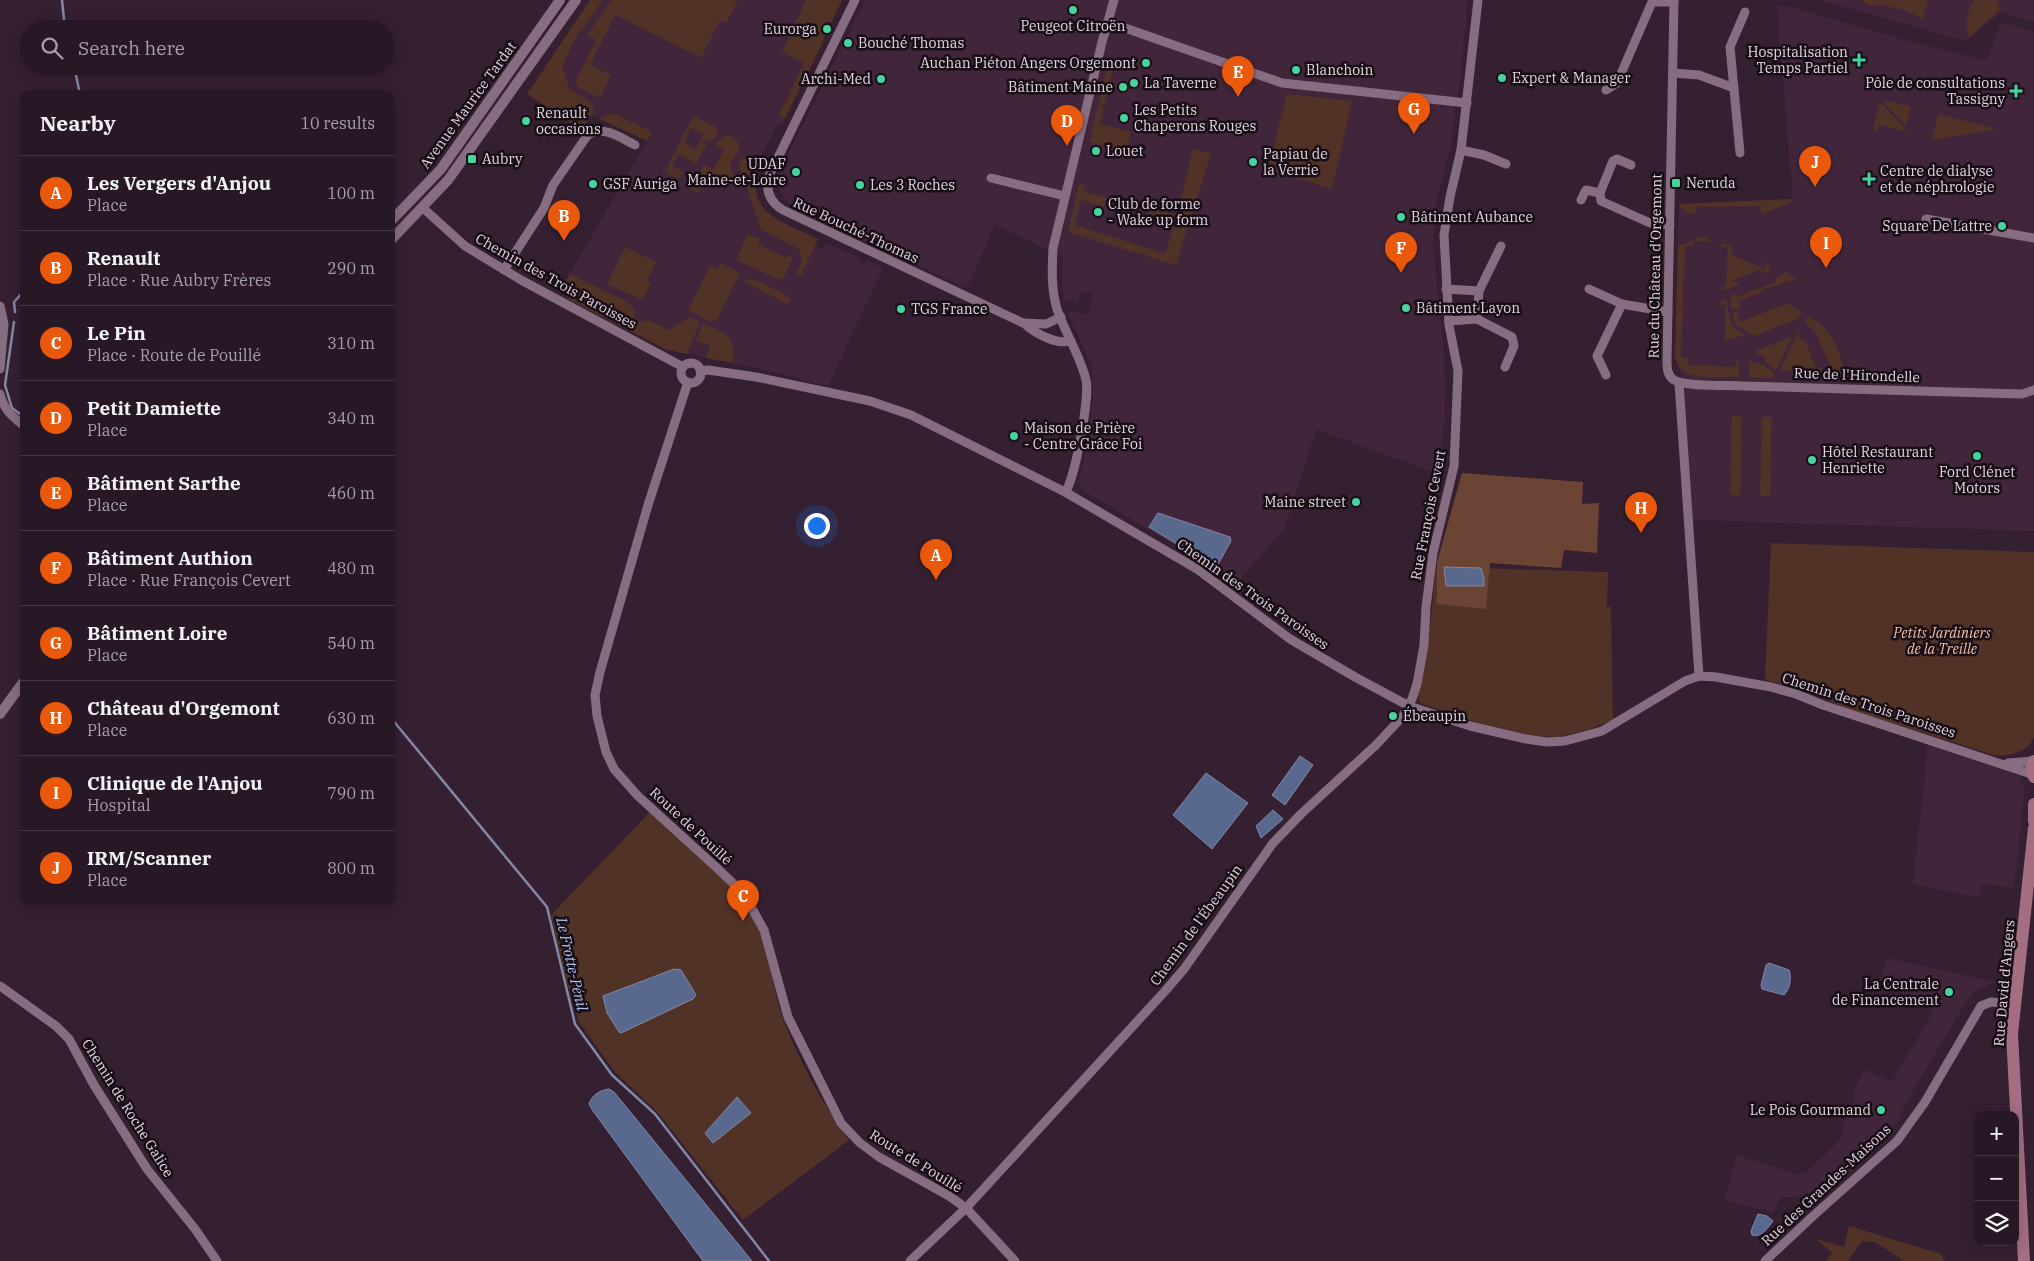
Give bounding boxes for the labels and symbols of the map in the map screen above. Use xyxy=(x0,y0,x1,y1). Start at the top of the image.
marker: Peugeot Citroën xyxy=(1067,4,1079,16)
place label: Peugeot Citroën xyxy=(1021,17,1125,35)
place label: Eurorga xyxy=(764,20,817,38)
marker: Eurorga xyxy=(821,23,833,35)
place label: Bouché Thomas xyxy=(858,34,964,52)
marker: Bouché Thomas xyxy=(842,37,854,49)
street label: Avenue Maurice Tardat xyxy=(416,38,520,172)
place label: Hospitalisation Temps Partiel xyxy=(1748,43,1848,77)
marker: Hospitalisation Temps Partiel xyxy=(1852,53,1866,67)
place label: Auchan Piéton Angers Orgemont xyxy=(920,54,1136,72)
pin: E xyxy=(1222,56,1254,97)
marker: Auchan Piéton Angers Orgemont xyxy=(1140,57,1152,69)
place label: Blanchoin xyxy=(1306,61,1373,79)
marker: Blanchoin xyxy=(1290,64,1302,76)
place label: Expert & Manager xyxy=(1512,69,1631,87)
place label: Archi-Med xyxy=(801,70,871,88)
marker: Expert & Manager xyxy=(1496,72,1508,84)
marker: Archi-Med xyxy=(875,73,887,85)
place label: La Taverne xyxy=(1144,74,1217,92)
place label: Pôle de consultations Tassigny xyxy=(1865,74,2006,108)
marker: La Taverne xyxy=(1128,77,1140,89)
place label: Bâtiment Maine xyxy=(1008,78,1113,96)
marker: Bâtiment Maine xyxy=(1117,81,1129,93)
marker: Pôle de consultations Tassigny xyxy=(2009,84,2023,98)
pin: G xyxy=(1398,93,1430,134)
place label: Les Petits Chaperons Rouges xyxy=(1134,101,1257,135)
place label: Renault occasions xyxy=(536,104,601,138)
pin: D xyxy=(1051,105,1083,146)
marker: Les Petits Chaperons Rouges xyxy=(1118,112,1130,124)
marker: Renault occasions xyxy=(520,115,532,127)
place label: Louet xyxy=(1106,142,1143,160)
marker: Louet xyxy=(1090,145,1102,157)
place label: Papiau de la Verrie xyxy=(1263,145,1328,179)
pin: J xyxy=(1799,146,1831,187)
place label: Aubry xyxy=(482,150,523,168)
marker: Aubry xyxy=(466,153,478,165)
place label: UDAF Maine-et-Loire xyxy=(687,155,786,189)
marker: Papiau de la Verrie xyxy=(1247,156,1259,168)
place label: Centre de dialyse et de néphrologie xyxy=(1880,162,1994,196)
marker: UDAF Maine-et-Loire xyxy=(790,166,802,178)
marker: Centre de dialyse et de néphrologie xyxy=(1862,172,1876,186)
street label: Rue du Château d'Orgemont xyxy=(1644,173,1666,359)
place label: Neruda xyxy=(1686,174,1736,192)
place label: GSF Auriga xyxy=(603,175,678,193)
place label: Les 3 Roches xyxy=(870,176,955,194)
marker: Neruda xyxy=(1670,177,1682,189)
marker: GSF Auriga xyxy=(587,178,599,190)
marker: Les 3 Roches xyxy=(854,179,866,191)
street label: Rue Bouché-Thomas xyxy=(790,193,922,267)
place label: Club de forme - Wake up form xyxy=(1108,195,1208,229)
pin: B xyxy=(548,200,580,241)
marker: Club de forme - Wake up form xyxy=(1092,206,1104,218)
place label: Bâtiment Aubance xyxy=(1411,208,1533,226)
marker: Bâtiment Aubance xyxy=(1395,211,1407,223)
place label: Square De Lattre xyxy=(1882,217,1992,235)
marker: Square De Lattre xyxy=(1996,220,2008,232)
pin: I xyxy=(1810,227,1842,268)
street label: Chemin des Trois Paroisses xyxy=(472,229,640,333)
pin: F xyxy=(1385,232,1417,273)
place label: Bâtiment Layon xyxy=(1416,299,1520,317)
place label: TGS France xyxy=(911,300,987,318)
marker: Bâtiment Layon xyxy=(1400,302,1412,314)
marker: TGS France xyxy=(895,303,907,315)
street label: Rue de l'Hirondelle xyxy=(1794,364,1920,386)
place label: Maison de Prière - Centre Grâce Foi xyxy=(1024,419,1142,453)
marker: Maison de Prière - Centre Grâce Foi xyxy=(1008,430,1020,442)
place label: Hôtel Restaurant Henriette xyxy=(1822,443,1933,477)
street label: Rue François Cevert xyxy=(1407,448,1449,582)
marker: Ford Clénet Motors xyxy=(1971,450,1983,462)
marker: Hôtel Restaurant Henriette xyxy=(1806,454,1818,466)
place label: Ford Clénet Motors xyxy=(1939,463,2015,497)
pin: H xyxy=(1625,492,1657,533)
place label: Maine street xyxy=(1264,493,1346,511)
marker: Maine street xyxy=(1350,496,1362,508)
your location xyxy=(804,513,830,539)
street label: Chemin des Trois Paroisses xyxy=(1174,535,1333,654)
pin: A xyxy=(920,539,952,580)
park label: Petits Jardiniers de la Treille xyxy=(1892,624,1992,658)
street label: Chemin des Trois Paroisses xyxy=(1780,668,1958,742)
place label: Ébeaupin xyxy=(1403,706,1466,725)
marker: Ébeaupin xyxy=(1387,710,1399,722)
street label: Route de Pouillé xyxy=(646,783,736,869)
street label: Chemin de l'Ébeaupin xyxy=(1145,860,1246,989)
pin: C xyxy=(727,880,759,921)
water label: Le Frotte-Pénil xyxy=(552,915,592,1013)
street label: Rue David d'Angers xyxy=(1989,919,2019,1047)
place label: La Centrale de Financement xyxy=(1832,975,1939,1009)
marker: La Centrale de Financement xyxy=(1943,986,1955,998)
street label: Chemin de Roche Galice xyxy=(78,1036,178,1180)
place label: Le Pois Gourmand xyxy=(1750,1101,1871,1119)
marker: Le Pois Gourmand xyxy=(1875,1104,1887,1116)
street label: Rue des Grandes-Maisons xyxy=(1757,1120,1895,1250)
street label: Route de Pouillé xyxy=(866,1125,966,1197)

